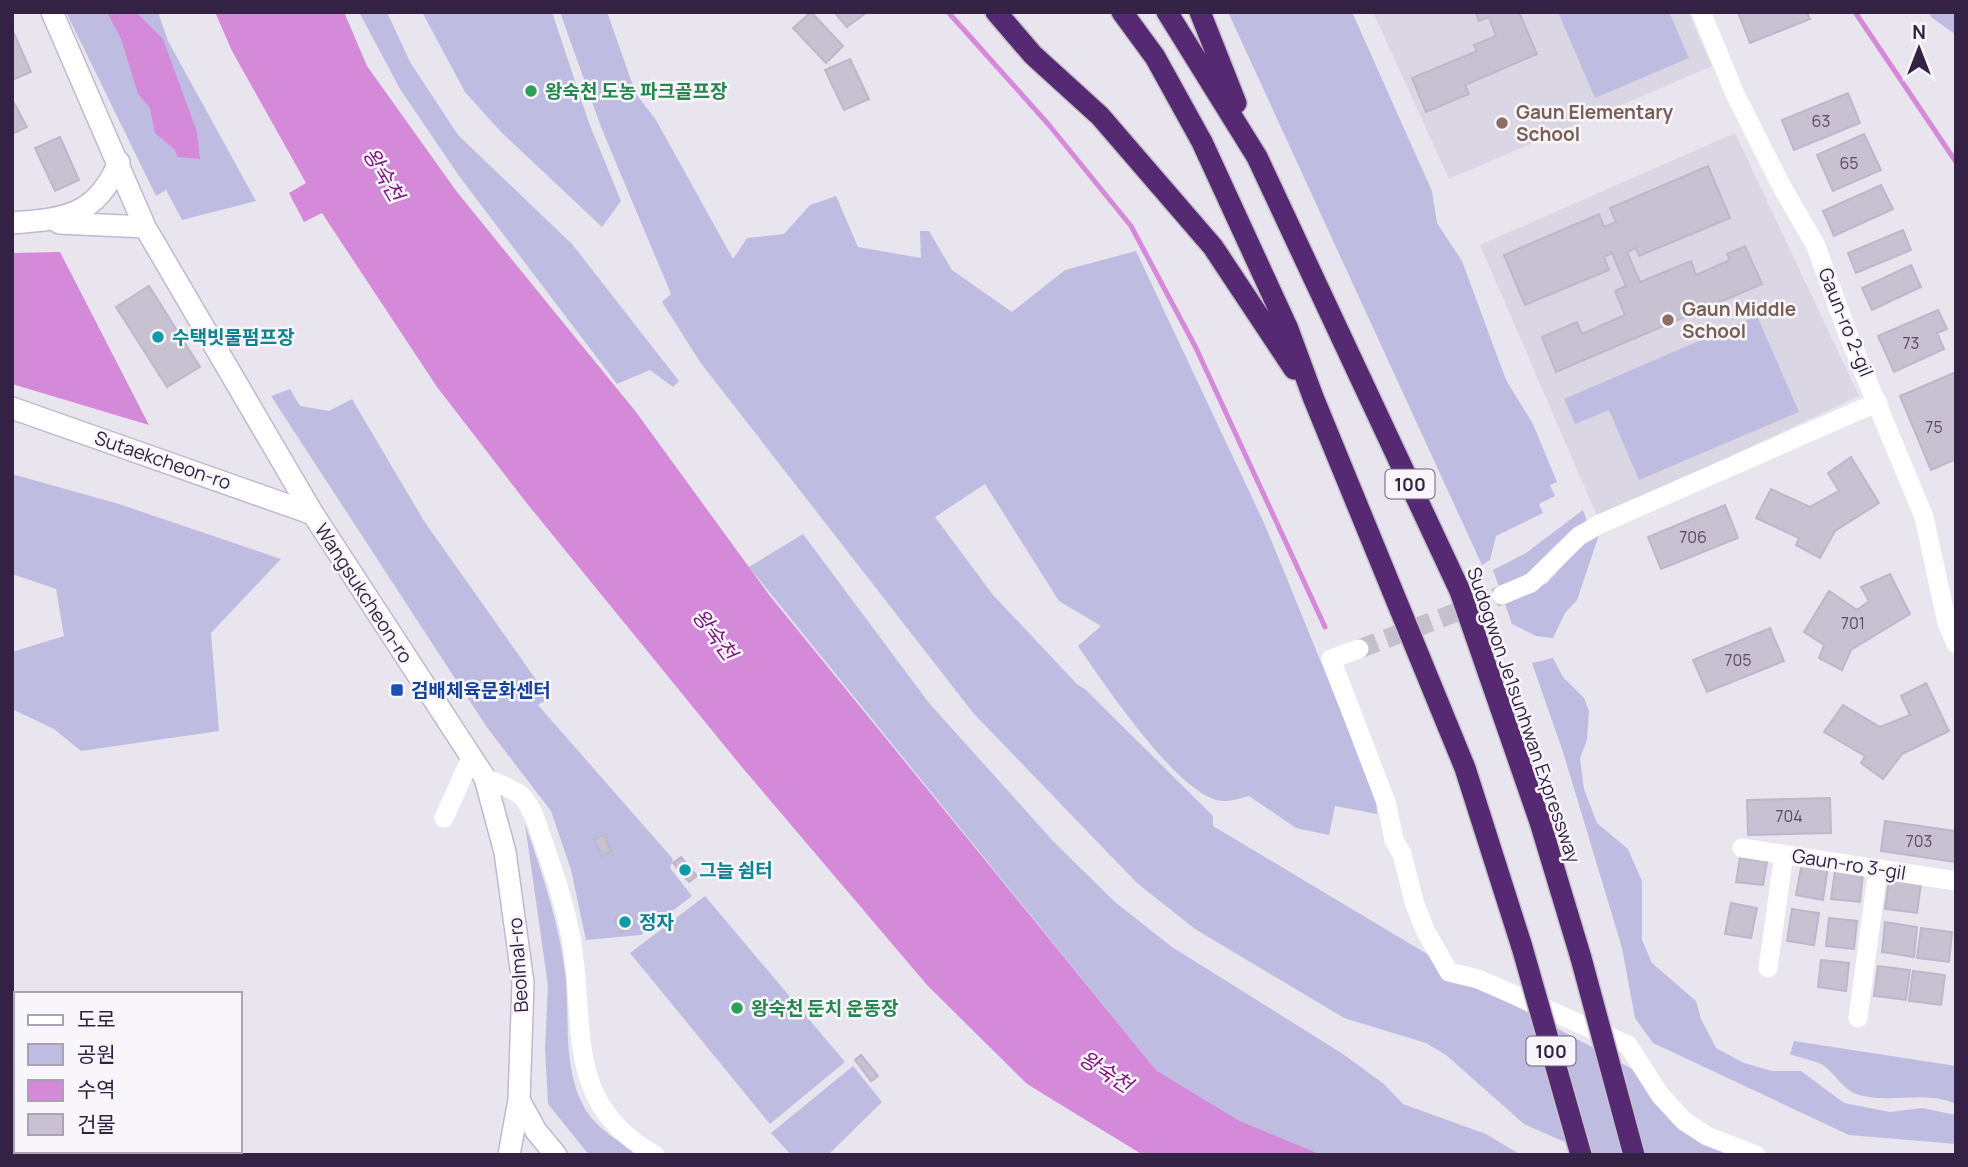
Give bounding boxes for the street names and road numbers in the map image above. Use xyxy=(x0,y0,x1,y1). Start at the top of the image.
street label: Gaun-ro 2-gil xyxy=(1812,264,1880,380)
street label: Sutaekcheon-ro xyxy=(91,424,235,496)
road number: 100 xyxy=(1386,470,1434,498)
street label: Wangsukcheon-ro xyxy=(309,518,419,668)
street label: Sudogwon Je1sunhwan Expressway xyxy=(1461,563,1587,867)
street label: Gaun-ro 3-gil xyxy=(1790,842,1908,886)
street label: Beolmal-ro xyxy=(502,916,534,1014)
road number: 100 xyxy=(1526,1036,1576,1066)

